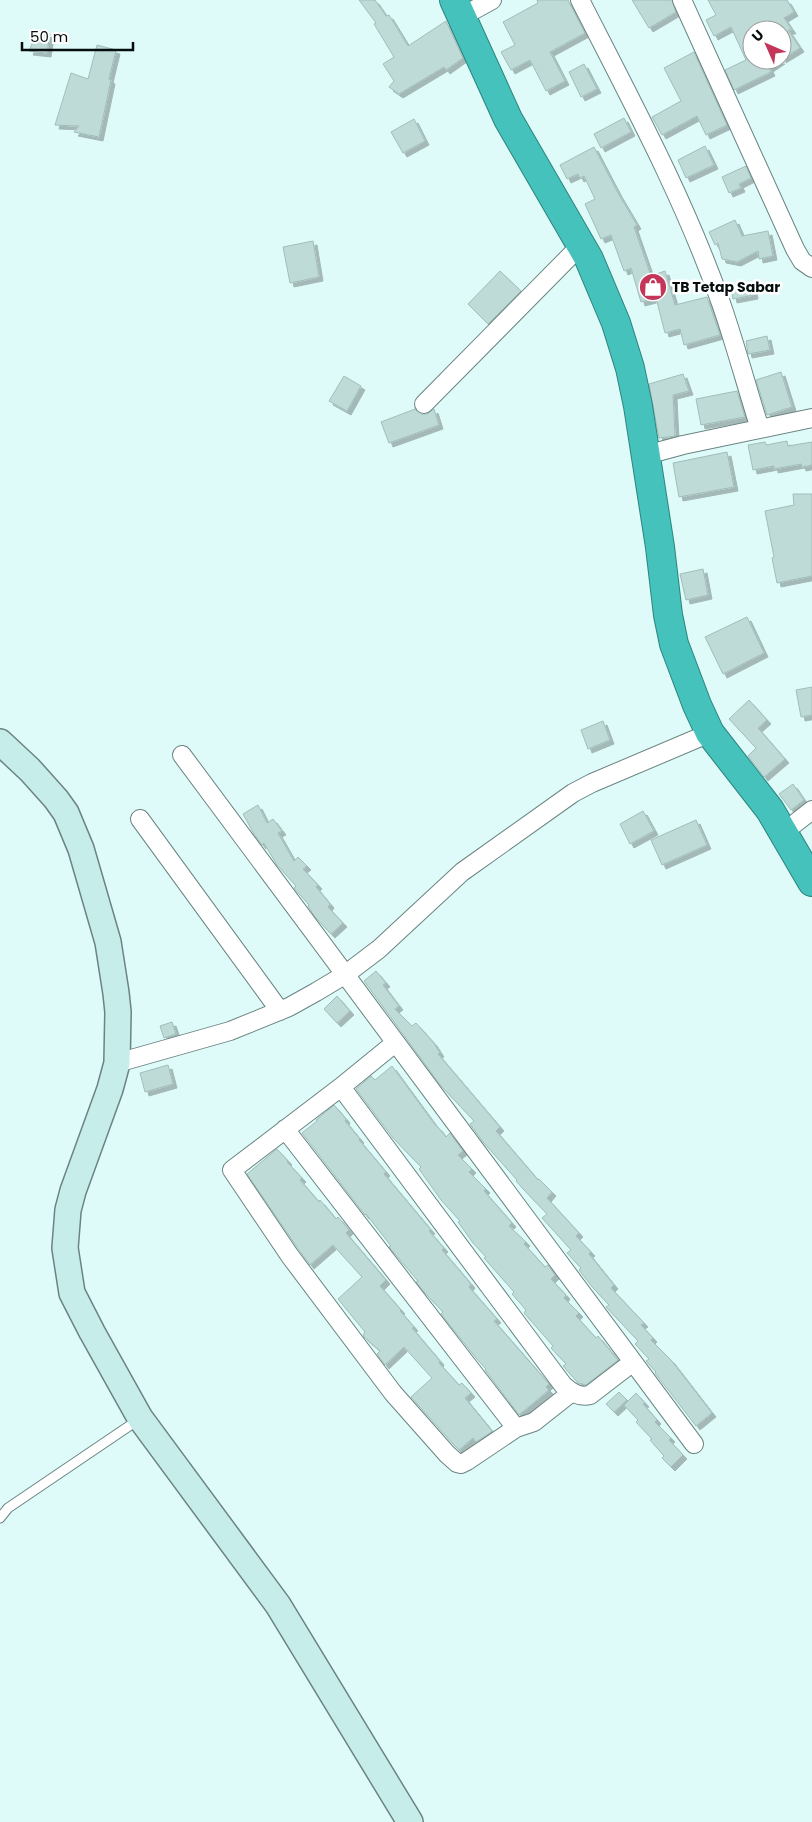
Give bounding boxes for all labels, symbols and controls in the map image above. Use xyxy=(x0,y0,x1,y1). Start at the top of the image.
scale bar xyxy=(22,20,134,52)
north arrow xyxy=(742,20,792,70)
text: U xyxy=(747,25,768,46)
text: 50 m xyxy=(30,26,68,47)
shop icon: TB Tetap Sabar xyxy=(638,272,668,302)
place label: TB Tetap Sabar xyxy=(672,277,780,297)

